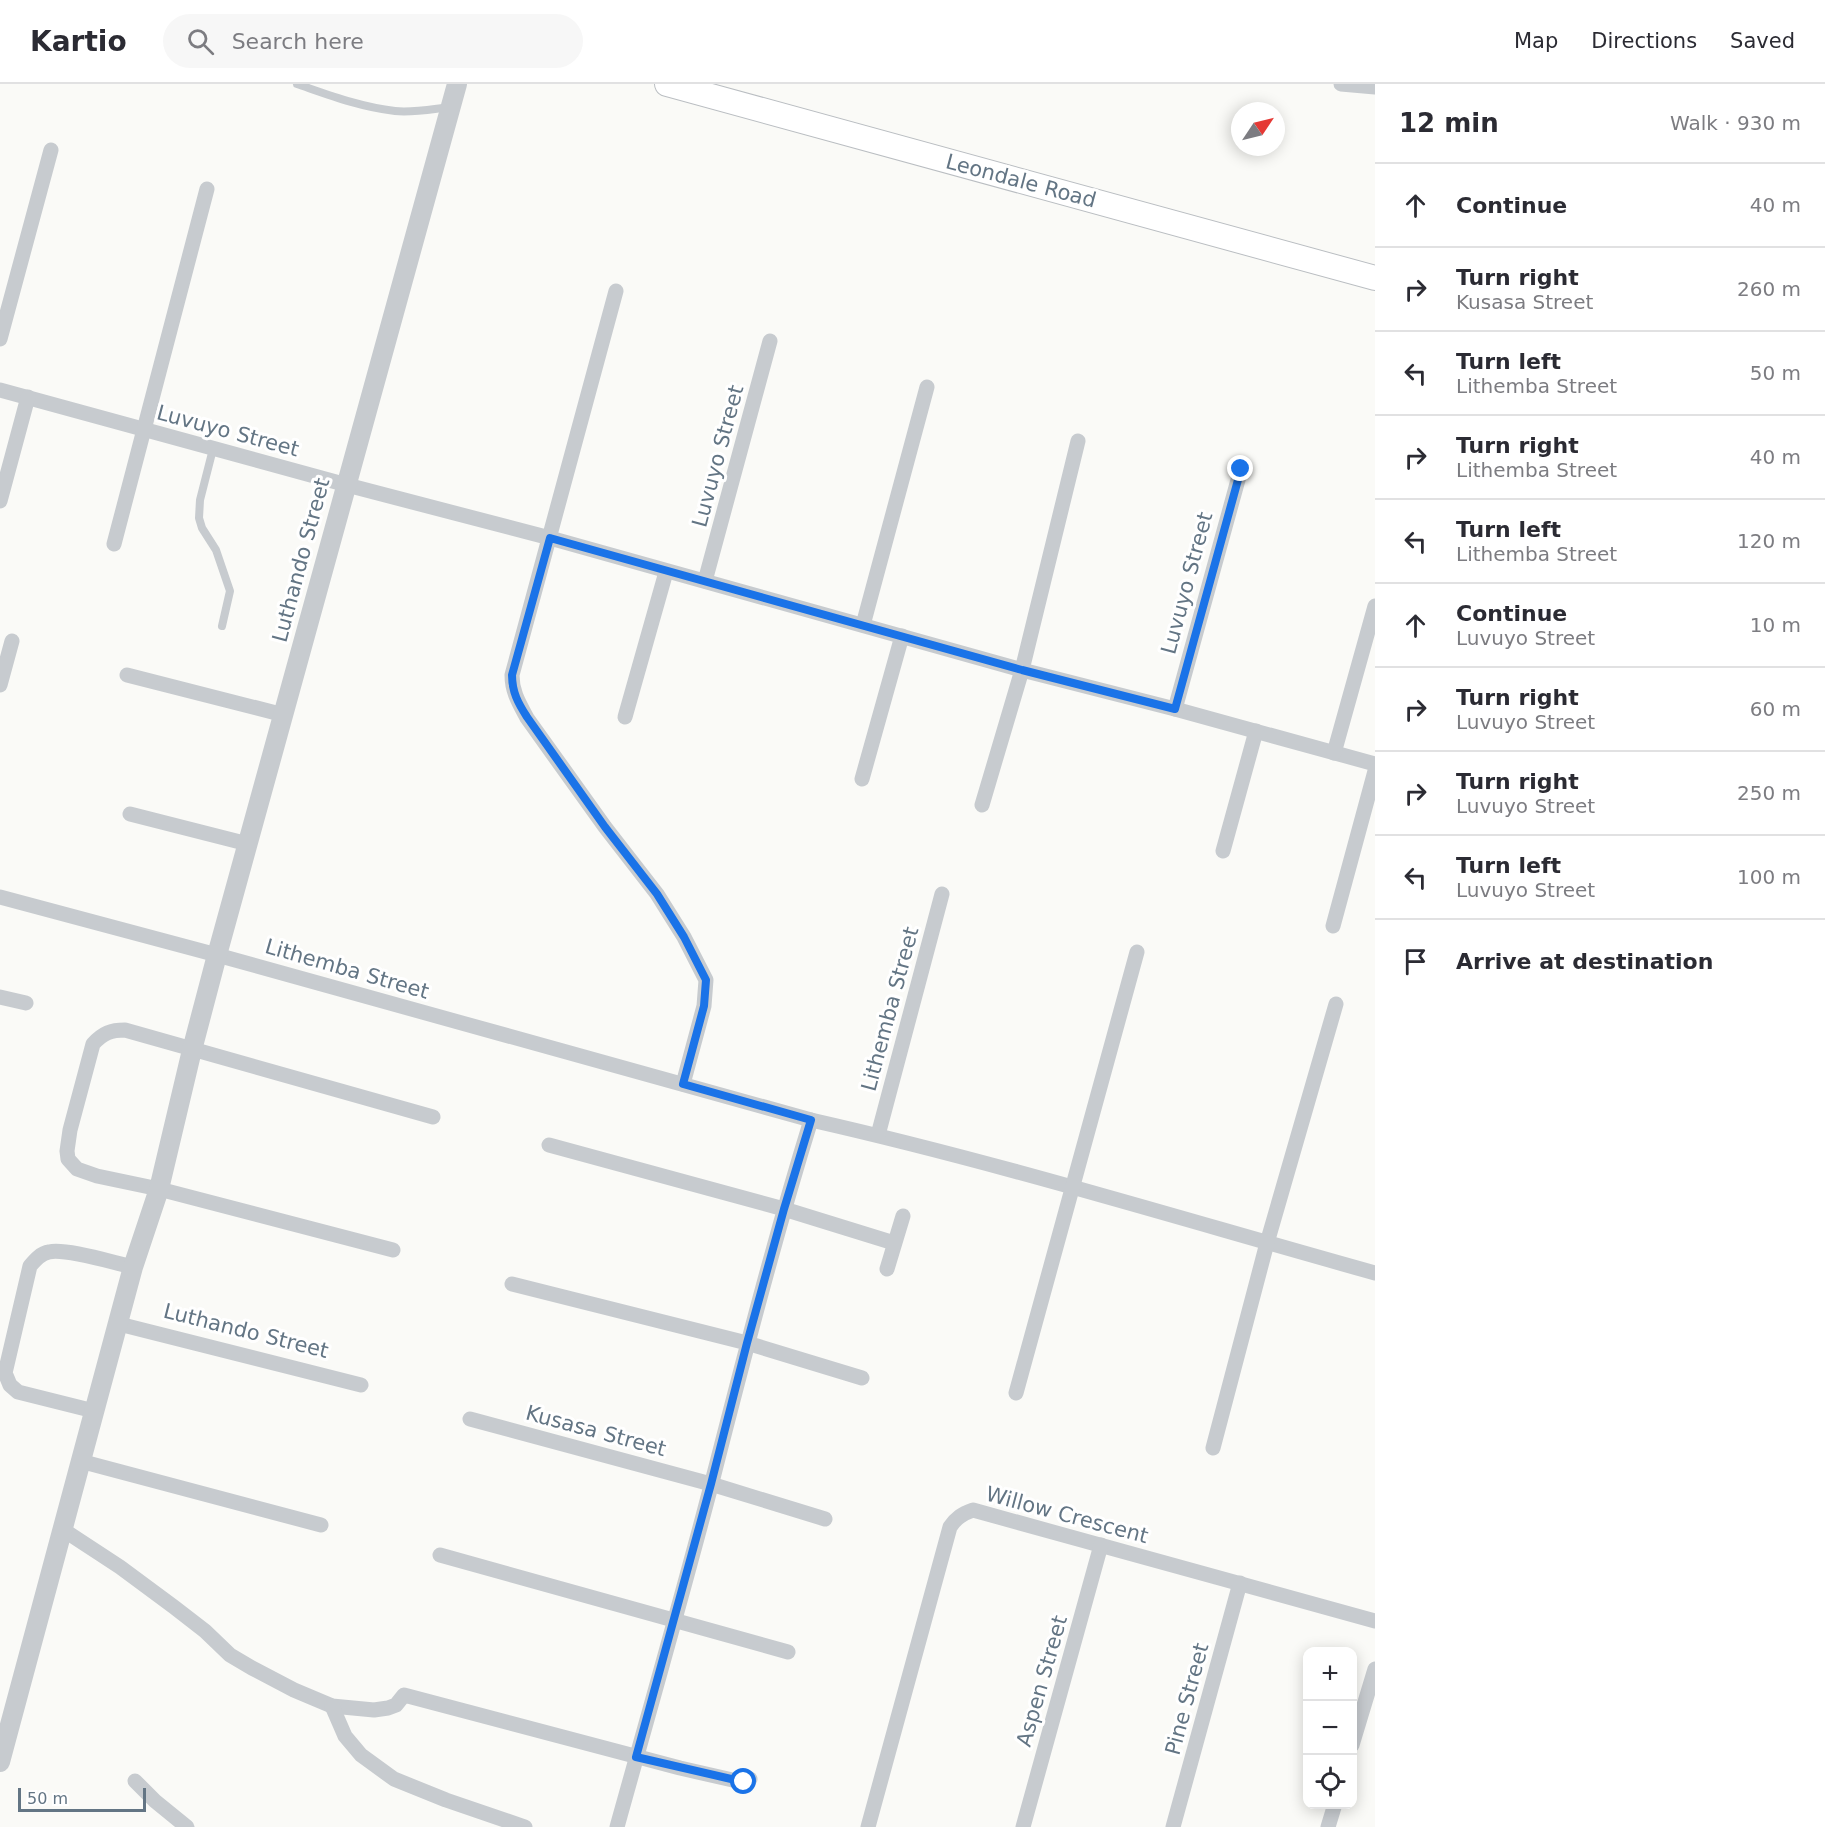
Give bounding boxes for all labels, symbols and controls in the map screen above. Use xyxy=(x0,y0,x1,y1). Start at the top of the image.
search box xyxy=(163,14,583,68)
text: Kartio xyxy=(30,25,127,58)
icon: search xyxy=(184,25,217,58)
text: Search here xyxy=(232,29,364,54)
text: Map xyxy=(1514,29,1558,53)
text: Directions xyxy=(1591,29,1697,53)
text: Saved xyxy=(1730,29,1795,53)
north arrow xyxy=(1231,102,1285,156)
text: 12 min xyxy=(1399,108,1499,138)
text: Walk · 930 m xyxy=(1670,111,1801,135)
street label: Leondale Road xyxy=(943,149,1099,213)
icon: ahead xyxy=(1399,189,1432,222)
text: Continue xyxy=(1456,193,1567,218)
text: 40 m xyxy=(1750,193,1801,217)
text: Turn right xyxy=(1456,265,1579,290)
icon: right xyxy=(1399,273,1432,306)
text: 260 m xyxy=(1737,277,1801,301)
text: Kusasa Street xyxy=(1456,290,1593,314)
text: Turn left xyxy=(1456,349,1561,374)
icon: left xyxy=(1399,357,1432,390)
text: 50 m xyxy=(1750,361,1801,385)
text: Lithemba Street xyxy=(1456,374,1617,398)
street label: Luvuyo Street xyxy=(687,382,749,530)
street label: Luvuyo Street xyxy=(154,400,302,462)
text: Turn right xyxy=(1456,433,1579,458)
icon: right xyxy=(1399,441,1432,474)
text: 40 m xyxy=(1750,445,1801,469)
route end xyxy=(1227,455,1253,481)
text: Lithemba Street xyxy=(1456,458,1617,482)
street label: Luthando Street xyxy=(268,475,334,645)
street label: Luvuyo Street xyxy=(1156,509,1218,657)
text: Turn left xyxy=(1456,517,1561,542)
icon: left xyxy=(1399,525,1432,558)
text: 120 m xyxy=(1737,529,1801,553)
text: Lithemba Street xyxy=(1456,542,1617,566)
text: Continue xyxy=(1456,601,1567,626)
icon: ahead xyxy=(1399,609,1432,642)
text: 10 m xyxy=(1750,613,1801,637)
text: Luvuyo Street xyxy=(1456,626,1595,650)
text: Turn right xyxy=(1456,685,1579,710)
icon: right xyxy=(1399,693,1432,726)
text: 60 m xyxy=(1750,697,1801,721)
text: Luvuyo Street xyxy=(1456,710,1595,734)
text: Turn right xyxy=(1456,769,1579,794)
icon: right xyxy=(1399,777,1432,810)
text: 250 m xyxy=(1737,781,1801,805)
text: Luvuyo Street xyxy=(1456,794,1595,818)
text: Turn left xyxy=(1456,853,1561,878)
icon: left xyxy=(1399,861,1432,894)
text: 100 m xyxy=(1737,865,1801,889)
text: Luvuyo Street xyxy=(1456,878,1595,902)
street label: Lithemba Street xyxy=(857,924,923,1094)
street label: Lithemba Street xyxy=(262,934,432,1004)
icon: arrive xyxy=(1399,945,1432,978)
text: Arrive at destination xyxy=(1456,949,1713,974)
street label: Luthando Street xyxy=(161,1299,331,1363)
street label: Kusasa Street xyxy=(523,1401,669,1461)
street label: Willow Crescent xyxy=(983,1482,1151,1548)
street label: Aspen Street xyxy=(1012,1613,1072,1749)
street label: Pine Street xyxy=(1161,1640,1213,1758)
map controls xyxy=(1303,1647,1357,1809)
button: + xyxy=(1303,1647,1357,1701)
button: − xyxy=(1303,1701,1357,1755)
button: locate xyxy=(1303,1755,1357,1809)
route start xyxy=(730,1768,756,1794)
scale bar xyxy=(18,1785,146,1812)
text: 50 m xyxy=(27,1789,68,1808)

